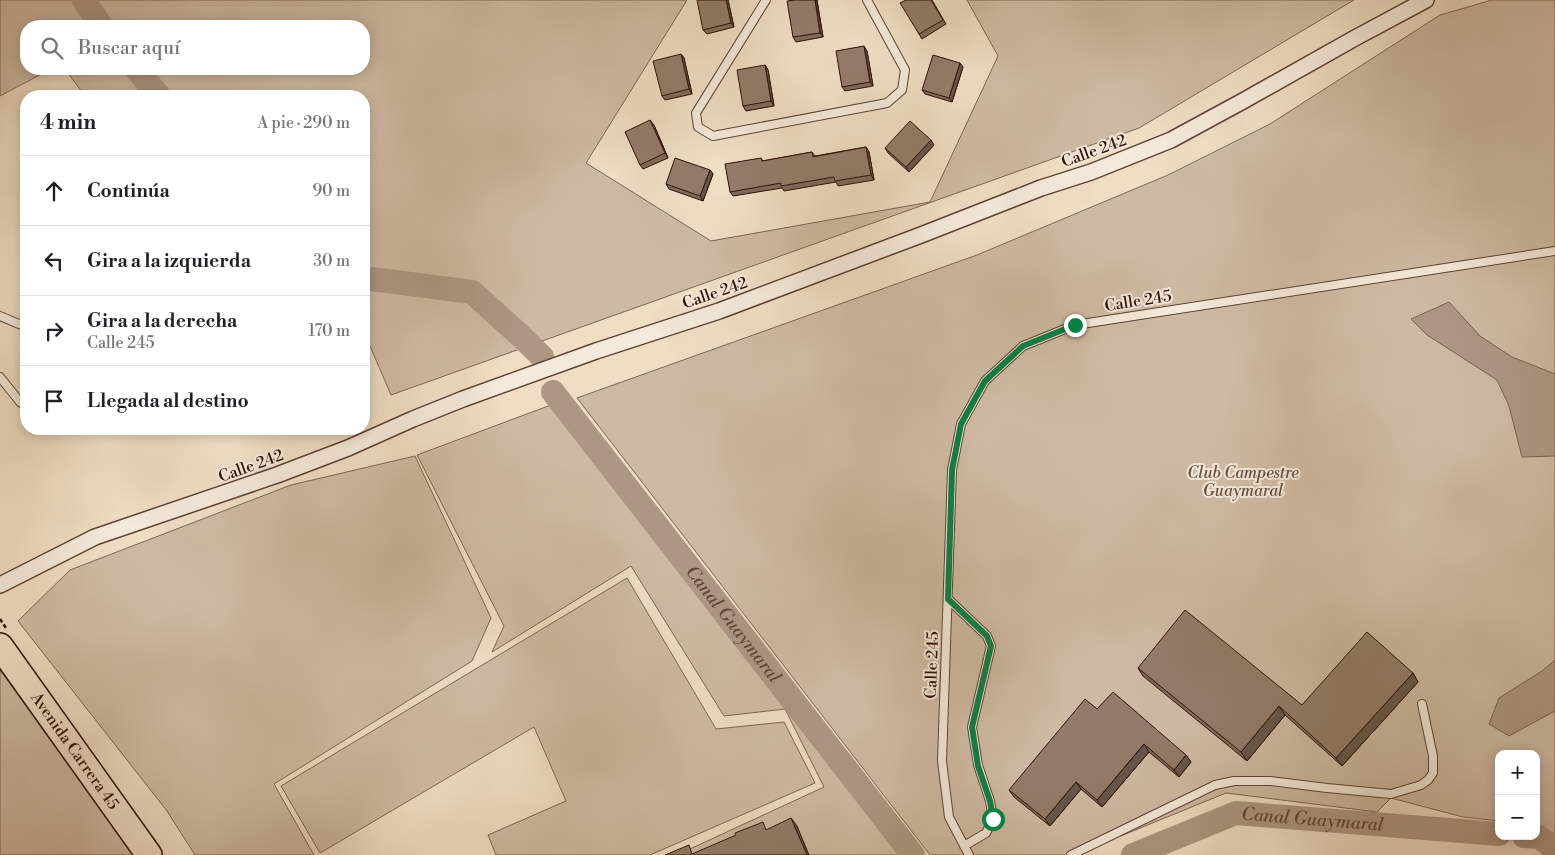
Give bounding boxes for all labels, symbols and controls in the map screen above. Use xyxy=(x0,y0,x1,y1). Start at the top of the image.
search box xyxy=(20,20,370,75)
icon: search xyxy=(38,34,66,62)
text: Buscar aquí xyxy=(78,36,180,60)
text: 4 min xyxy=(40,110,96,136)
text: A pie · 290 m xyxy=(257,113,350,133)
street label: Calle 242 xyxy=(1059,130,1129,172)
icon: ahead xyxy=(40,177,68,205)
text: Continúa xyxy=(87,179,170,203)
text: 90 m xyxy=(312,181,350,201)
icon: left xyxy=(40,247,68,275)
text: Gira a la izquierda xyxy=(87,249,251,273)
text: 30 m xyxy=(313,251,350,271)
street label: Calle 242 xyxy=(680,273,750,313)
street label: Calle 245 xyxy=(1103,286,1173,316)
text: Gira a la derecha xyxy=(87,309,237,333)
route end xyxy=(1064,314,1087,337)
icon: right xyxy=(40,317,68,345)
text: 170 m xyxy=(308,321,350,341)
text: Calle 245 xyxy=(87,333,155,353)
icon: arrive xyxy=(40,387,68,415)
text: Llegada al destino xyxy=(87,389,249,413)
street label: Calle 242 xyxy=(216,445,286,487)
park label: Club Campestre Guaymaral xyxy=(1187,463,1299,501)
water label: Canal Guaymaral xyxy=(681,561,786,688)
street label: Calle 245 xyxy=(921,631,943,699)
street label: Avenida Carrera 45 xyxy=(26,688,124,814)
map controls xyxy=(1495,750,1540,840)
button: + xyxy=(1495,750,1540,795)
button: − xyxy=(1495,795,1540,840)
water label: Canal Guaymaral xyxy=(1241,802,1385,836)
route start xyxy=(982,808,1005,831)

